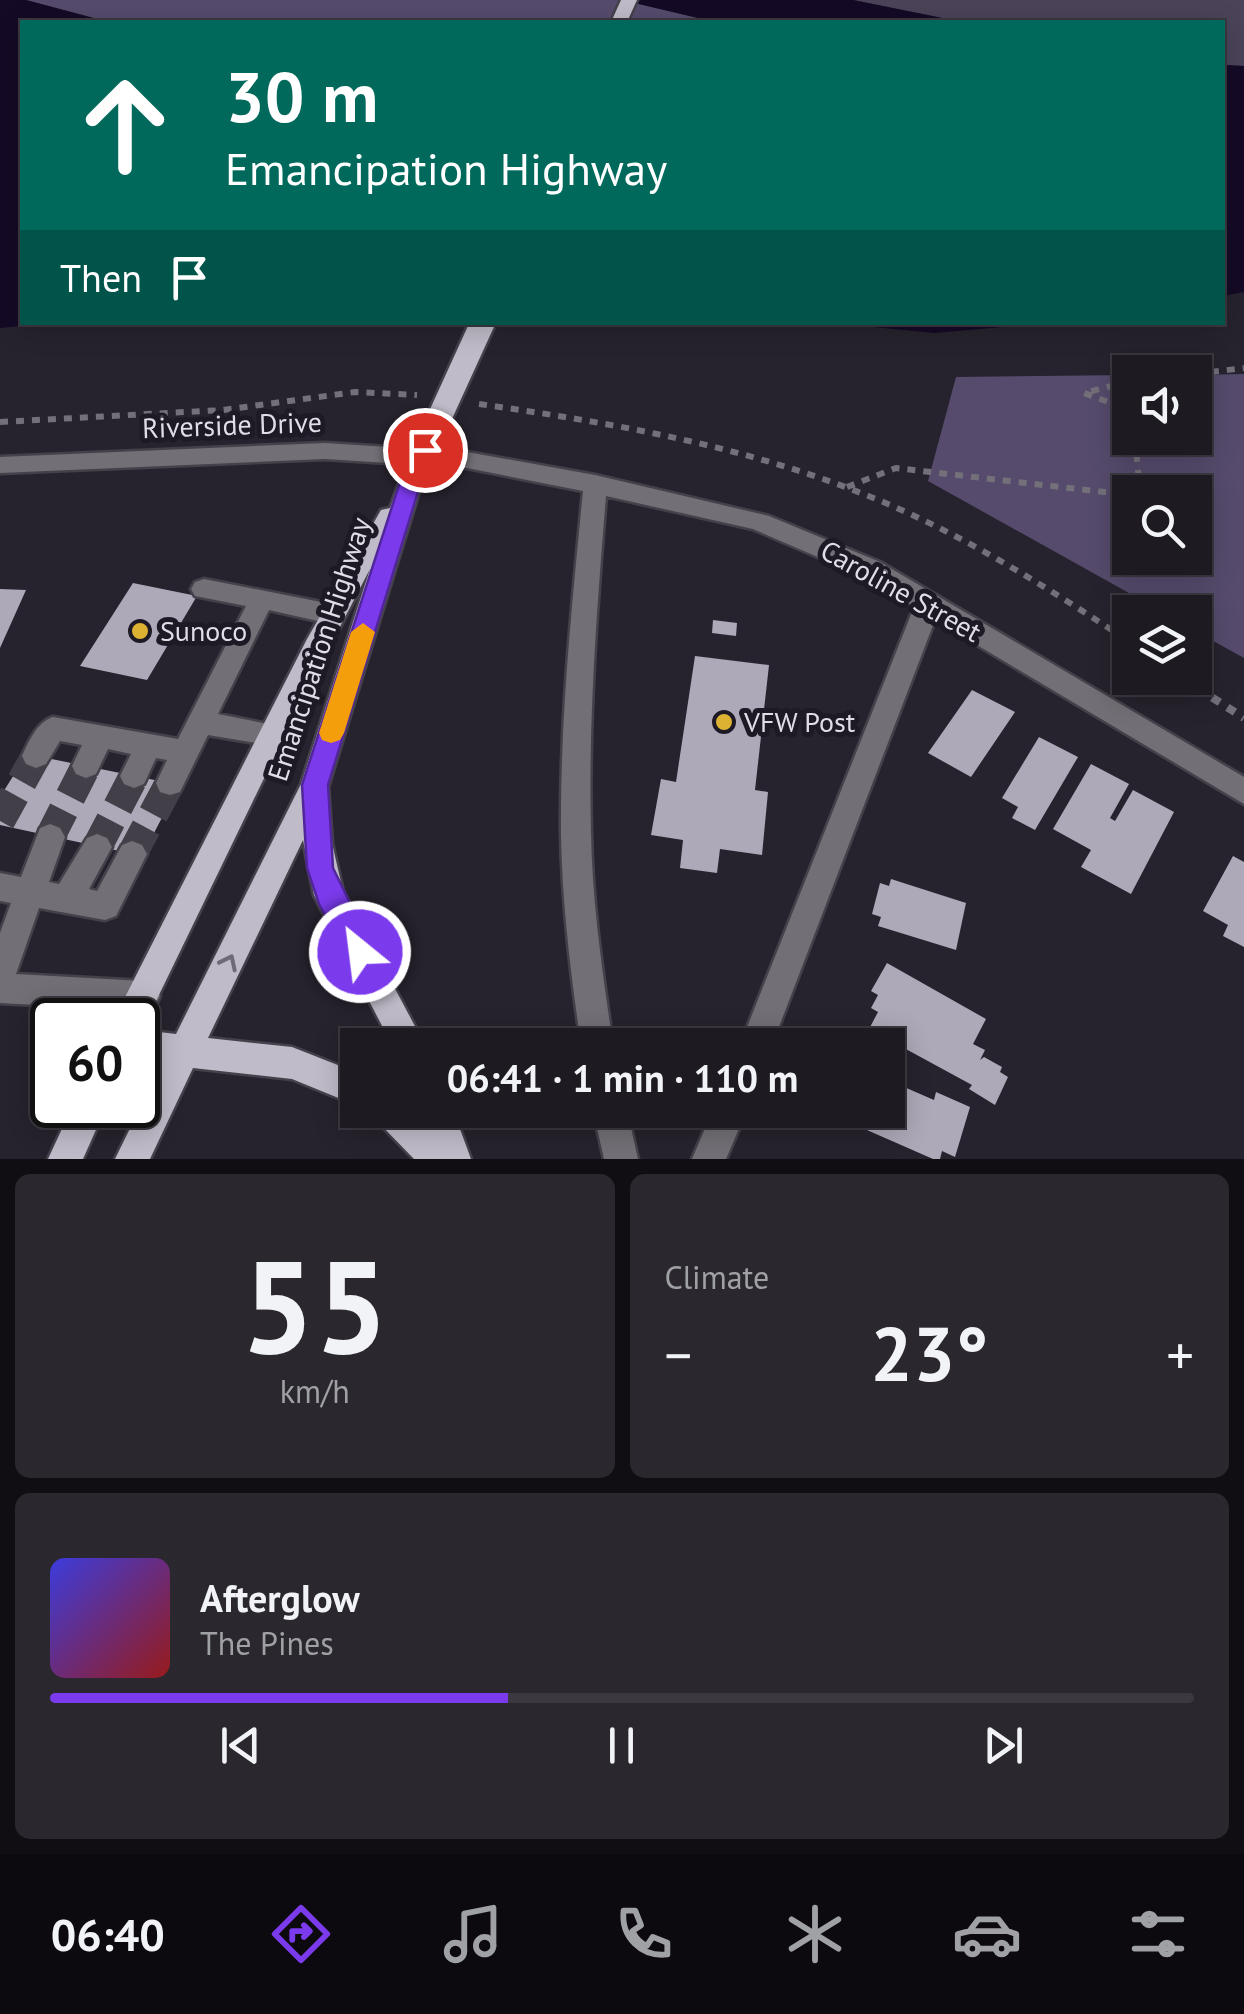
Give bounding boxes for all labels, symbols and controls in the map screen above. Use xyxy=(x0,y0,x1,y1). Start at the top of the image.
text: 30 m xyxy=(225,51,378,141)
icon: ahead xyxy=(60,60,190,190)
text: Emancipation Highway xyxy=(225,139,667,197)
icon: arrive xyxy=(162,250,217,305)
text: Then xyxy=(60,253,142,302)
map controls xyxy=(1112,355,1212,695)
button: sound xyxy=(1112,355,1212,455)
street label: Riverside Drive xyxy=(141,403,323,446)
pin xyxy=(383,408,468,493)
icon: arrive xyxy=(398,423,453,478)
button: search xyxy=(1112,475,1212,575)
street label: Emancipation Highway xyxy=(258,512,379,785)
street label: Caroline Street xyxy=(814,531,989,650)
button: layers xyxy=(1112,595,1212,695)
place label: Sunoco xyxy=(160,612,247,649)
marker: Sunoco xyxy=(129,620,151,642)
place label: VFW Post xyxy=(743,703,856,740)
marker: VFW Post xyxy=(713,711,735,733)
position arrow xyxy=(308,900,412,1004)
one-way arrow xyxy=(216,954,236,972)
speed limit sign: 60 xyxy=(30,998,160,1128)
text: 06:41 · 1 min · 110 m xyxy=(447,1053,798,1102)
text: 55 xyxy=(241,1221,388,1389)
text: Climate xyxy=(665,1256,769,1298)
text: 23° xyxy=(870,1305,988,1402)
text: − xyxy=(665,1319,692,1390)
text: + xyxy=(1166,1319,1194,1390)
text: km/h xyxy=(280,1370,350,1412)
text: Afterglow xyxy=(200,1573,360,1622)
text: The Pines xyxy=(200,1622,334,1664)
icon: previous xyxy=(213,1718,268,1773)
icon: pause xyxy=(594,1718,649,1773)
icon: next xyxy=(976,1718,1031,1773)
icon: directions xyxy=(266,1899,336,1969)
icon: music xyxy=(438,1899,508,1969)
icon: phone xyxy=(609,1899,679,1969)
icon: climate xyxy=(780,1899,850,1969)
icon: car xyxy=(952,1899,1022,1969)
icon: filters xyxy=(1123,1899,1193,1969)
text: 06:40 xyxy=(51,1905,165,1963)

